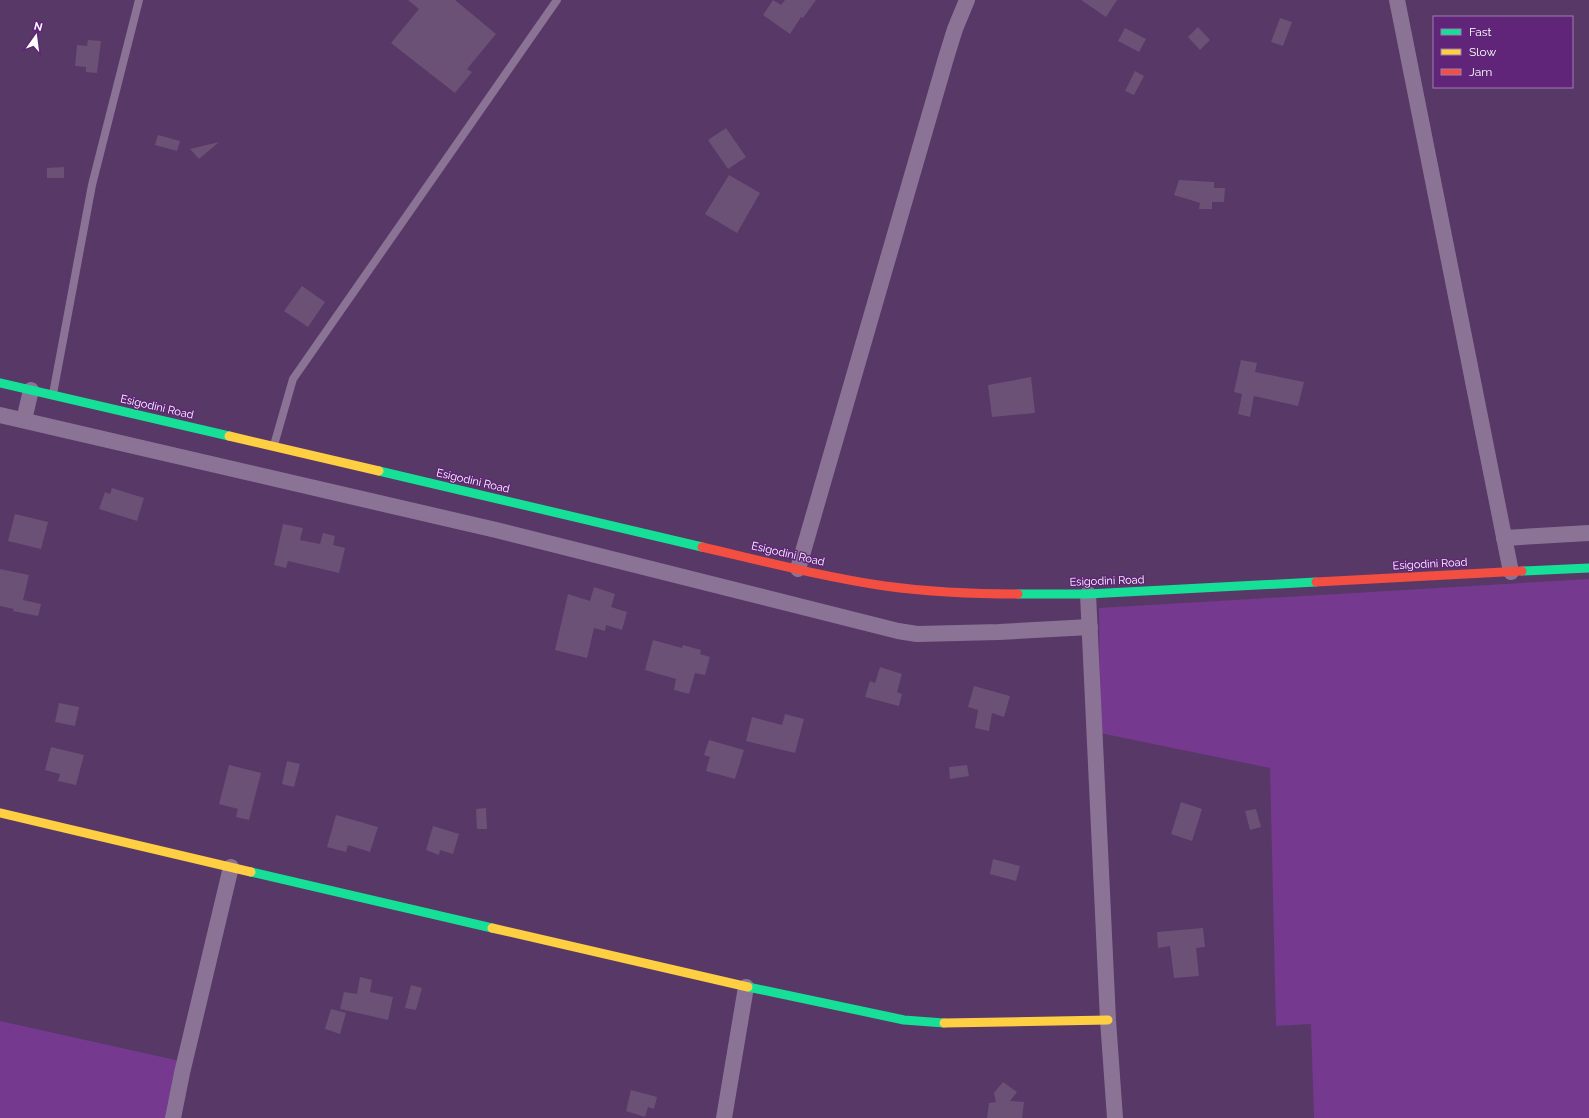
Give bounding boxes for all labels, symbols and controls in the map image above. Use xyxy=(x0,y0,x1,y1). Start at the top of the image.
north arrow xyxy=(16,16,56,56)
legend xyxy=(1433,16,1573,88)
text: N xyxy=(33,19,44,34)
text: Fast xyxy=(1469,25,1492,39)
text: Slow xyxy=(1469,45,1496,59)
text: Jam xyxy=(1469,65,1492,79)
street label: Esigodini Road xyxy=(119,392,195,422)
street label: Esigodini Road xyxy=(435,466,511,496)
street label: Esigodini Road xyxy=(750,539,826,569)
street label: Esigodini Road xyxy=(1392,556,1468,572)
street label: Esigodini Road xyxy=(1069,573,1145,589)

